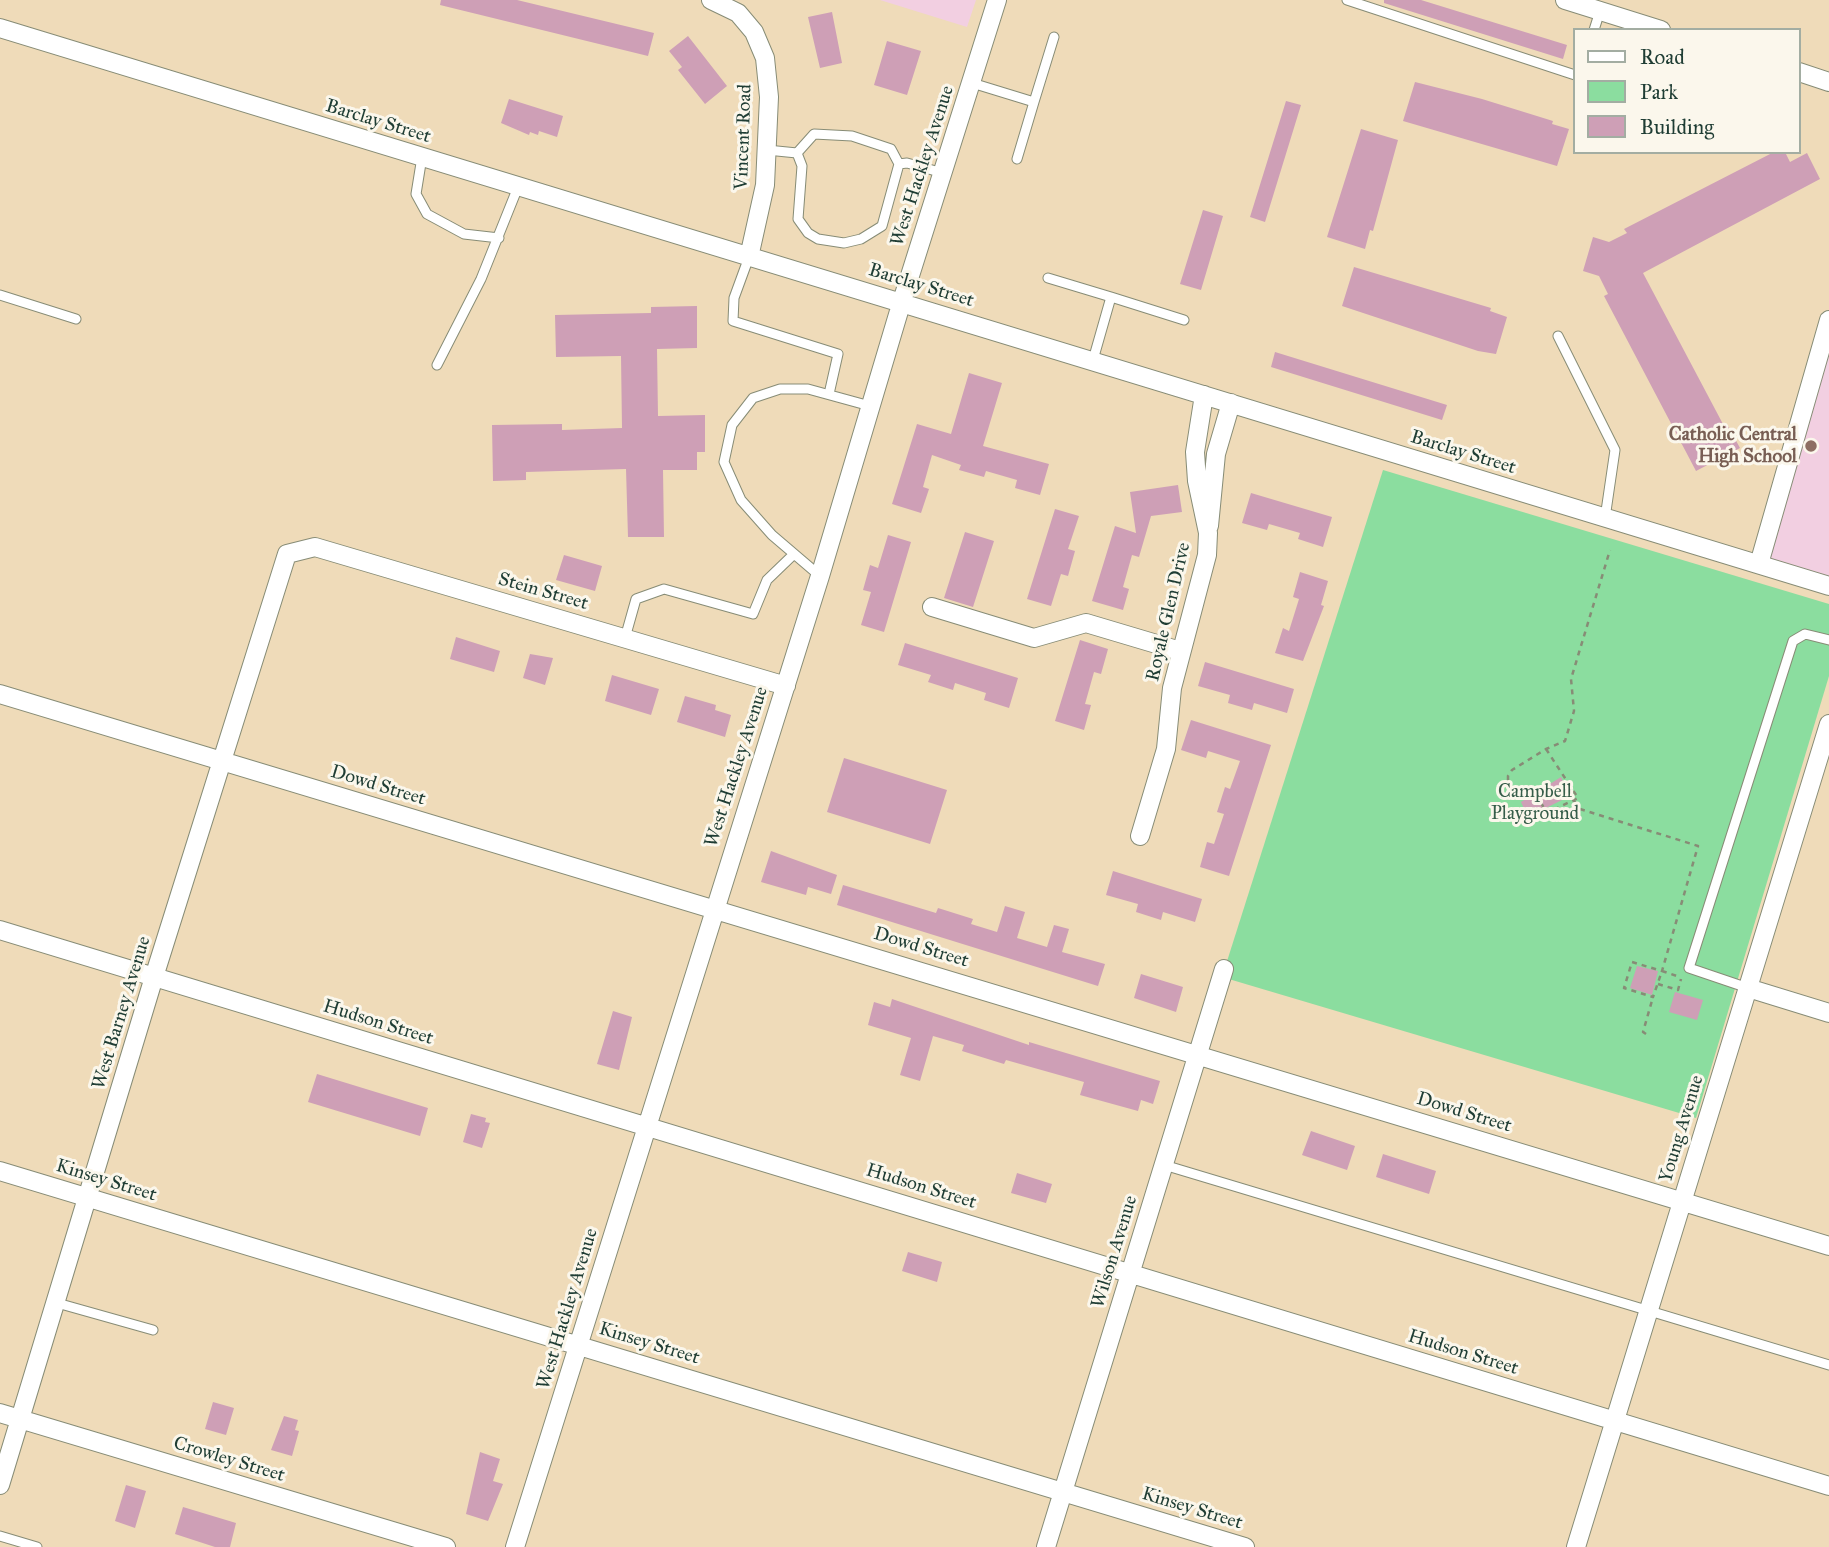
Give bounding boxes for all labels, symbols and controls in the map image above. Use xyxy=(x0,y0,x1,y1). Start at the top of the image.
legend xyxy=(1574,28,1801,154)
text: Road xyxy=(1640,44,1685,70)
text: Park xyxy=(1640,79,1678,105)
street label: West Hackley Avenue xyxy=(886,83,960,249)
street label: Vincent Road xyxy=(731,84,757,190)
street label: Barclay Street xyxy=(323,95,433,149)
text: Building xyxy=(1640,114,1714,140)
street label: Barclay Street xyxy=(866,259,976,313)
place label: Catholic Central High School xyxy=(1669,424,1797,468)
street label: Barclay Street xyxy=(1408,426,1518,480)
marker: Catholic Central High School xyxy=(1803,438,1819,454)
street label: Royale Glen Drive xyxy=(1142,540,1196,684)
street label: Stein Street xyxy=(495,568,591,616)
street label: West Hackley Avenue xyxy=(700,684,774,850)
street label: Dowd Street xyxy=(328,761,428,811)
park label: Campbell Playground xyxy=(1491,781,1579,825)
street label: Dowd Street xyxy=(871,923,971,973)
street label: West Barney Avenue xyxy=(88,934,156,1092)
street label: Hudson Street xyxy=(320,995,436,1051)
street label: Young Avenue xyxy=(1655,1073,1709,1185)
street label: Dowd Street xyxy=(1414,1088,1514,1138)
street label: Kinsey Street xyxy=(53,1155,159,1207)
street label: Hudson Street xyxy=(863,1159,979,1215)
street label: Wilson Avenue xyxy=(1087,1193,1143,1311)
street label: West Hackley Avenue xyxy=(533,1226,603,1392)
street label: Kinsey Street xyxy=(596,1318,702,1370)
street label: Hudson Street xyxy=(1405,1325,1521,1381)
street label: Crowley Street xyxy=(171,1432,287,1488)
street label: Kinsey Street xyxy=(1139,1483,1245,1535)

